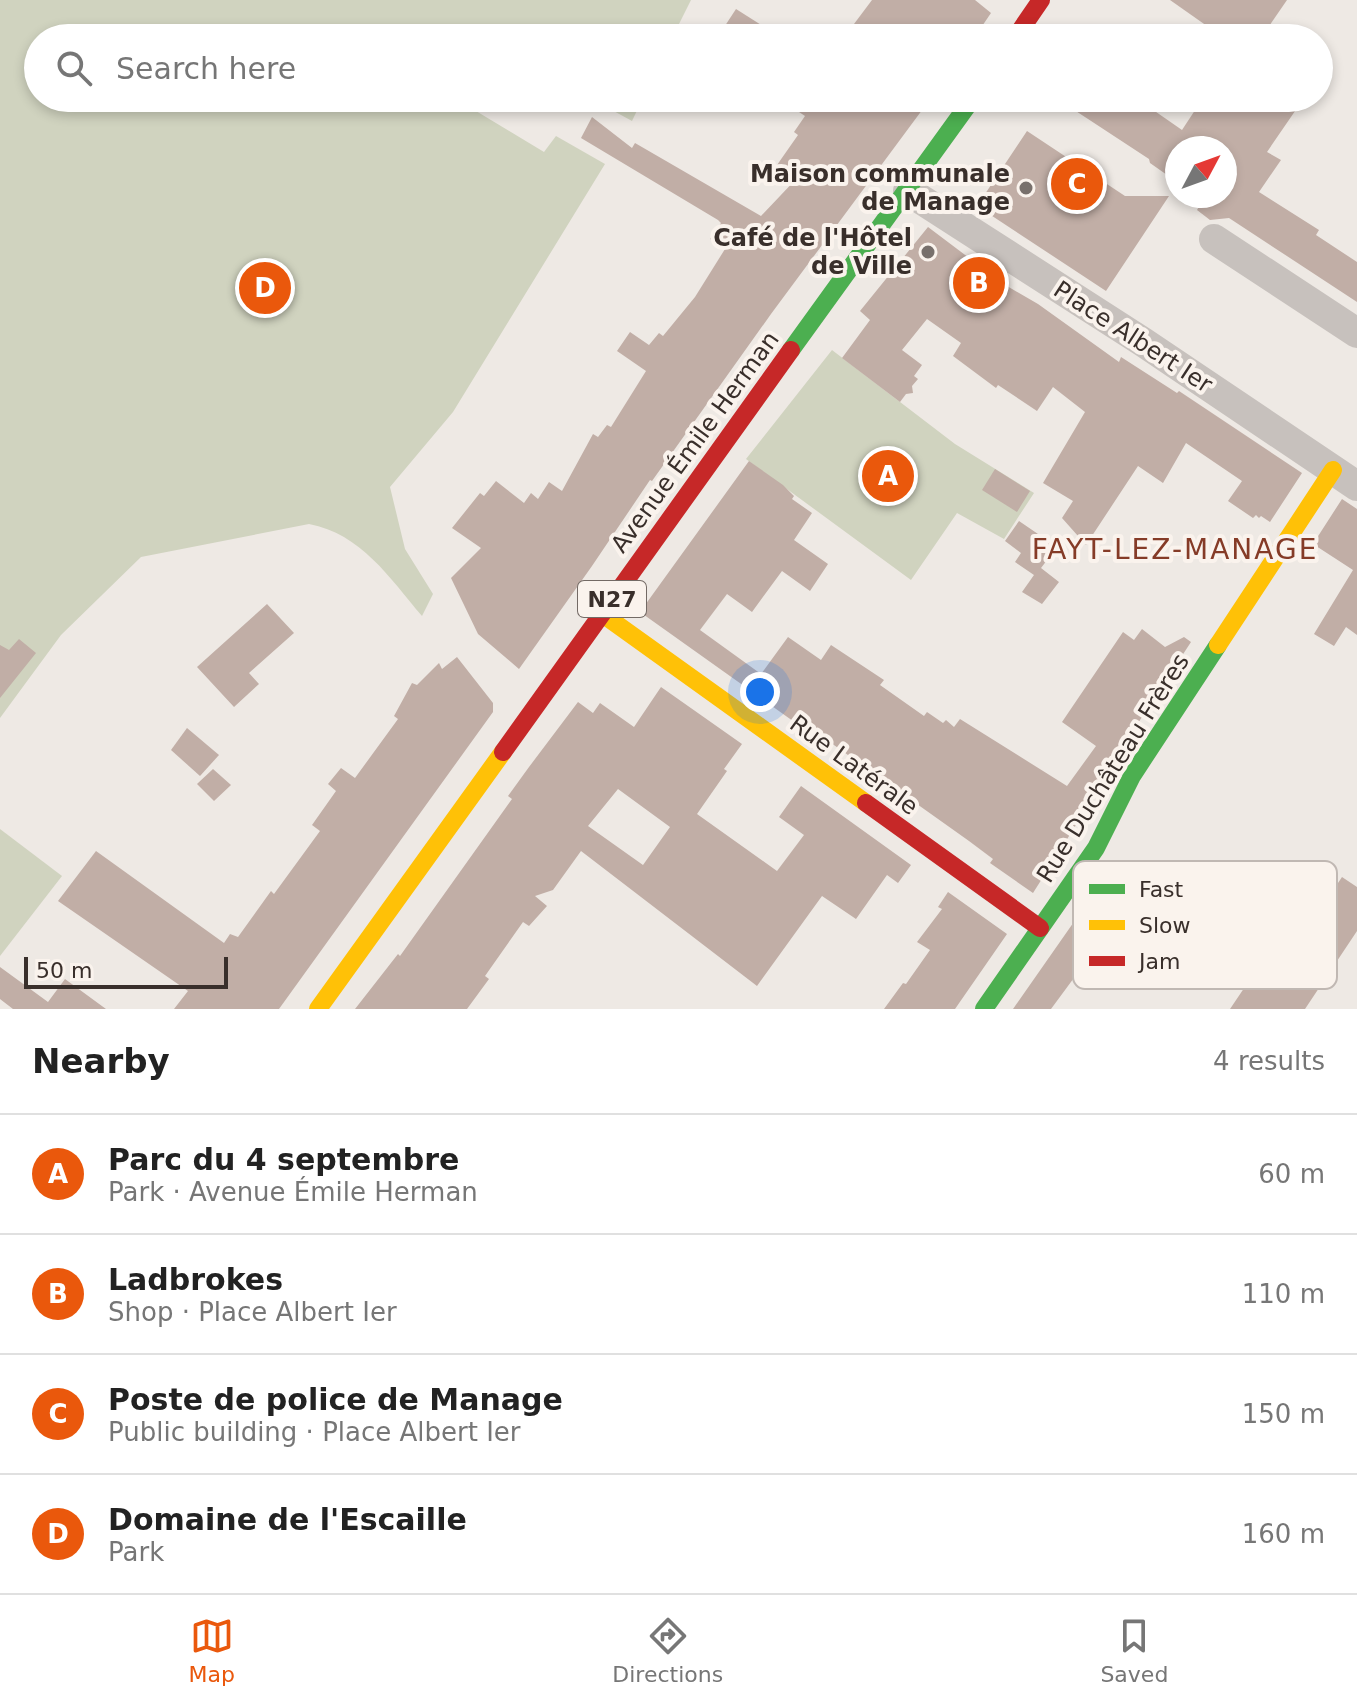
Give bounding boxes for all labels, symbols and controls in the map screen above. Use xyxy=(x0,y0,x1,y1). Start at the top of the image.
search box xyxy=(24,24,1333,112)
icon: search xyxy=(52,46,96,90)
text: Search here xyxy=(116,51,296,86)
north arrow xyxy=(1165,136,1237,208)
pin: C xyxy=(1051,154,1103,214)
place label: Maison communale de Manage xyxy=(750,160,1010,216)
marker: Maison communale de Manage xyxy=(1017,179,1035,197)
place label: Café de l'Hôtel de Ville xyxy=(713,224,912,280)
marker: Café de l'Hôtel de Ville xyxy=(919,243,937,261)
pin: B xyxy=(953,253,1005,313)
pin: D xyxy=(239,258,291,318)
street label: Place Albert Ier xyxy=(1049,275,1218,399)
street label: Avenue Émile Herman xyxy=(605,325,785,558)
pin: A xyxy=(862,446,914,506)
district label: FAYT-LEZ-MANAGE xyxy=(1032,533,1318,566)
road number: N27 xyxy=(578,581,646,617)
street label: Rue Duchâteau Frères xyxy=(1031,648,1195,888)
your location xyxy=(740,672,780,712)
street label: Rue Latérale xyxy=(785,709,923,821)
legend xyxy=(1073,861,1337,989)
text: Fast xyxy=(1139,877,1184,902)
text: Slow xyxy=(1139,913,1191,938)
text: Jam xyxy=(1137,949,1180,974)
scale bar xyxy=(24,953,228,989)
text: 50 m xyxy=(36,958,92,983)
text: Nearby xyxy=(32,1041,170,1081)
text: 4 results xyxy=(1213,1046,1325,1076)
text: Parc du 4 septembre xyxy=(108,1142,459,1177)
text: A xyxy=(48,1159,68,1189)
text: 60 m xyxy=(1258,1159,1325,1189)
text: Park · Avenue Émile Herman xyxy=(108,1177,478,1207)
text: Ladbrokes xyxy=(108,1262,283,1297)
text: B xyxy=(48,1279,68,1309)
text: 110 m xyxy=(1242,1279,1325,1309)
text: Shop · Place Albert Ier xyxy=(108,1297,397,1327)
text: Poste de police de Manage xyxy=(108,1382,563,1417)
text: C xyxy=(48,1399,68,1429)
text: 150 m xyxy=(1242,1399,1325,1429)
text: Public building · Place Albert Ier xyxy=(108,1417,521,1447)
text: Domaine de l'Escaille xyxy=(108,1502,467,1537)
text: D xyxy=(47,1519,69,1549)
text: 160 m xyxy=(1242,1519,1325,1549)
text: Park xyxy=(108,1537,164,1567)
tab: Map xyxy=(189,1614,235,1687)
tab: Directions xyxy=(612,1614,723,1687)
tab: Saved xyxy=(1100,1614,1168,1687)

